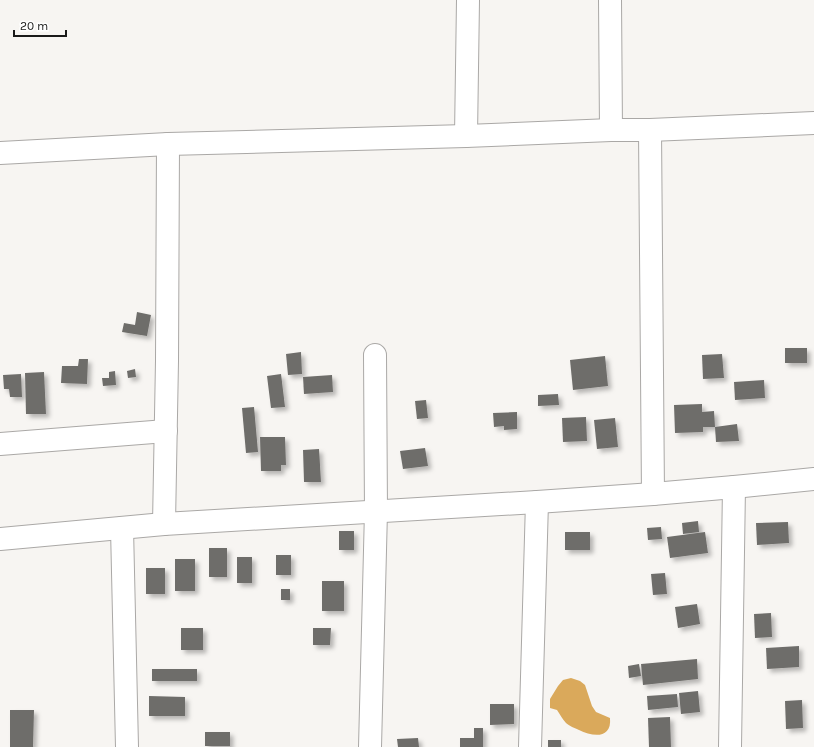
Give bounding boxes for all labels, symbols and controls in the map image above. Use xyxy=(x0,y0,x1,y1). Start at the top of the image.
scale bar xyxy=(14,12,66,38)
text: 20 m xyxy=(20,19,48,33)

